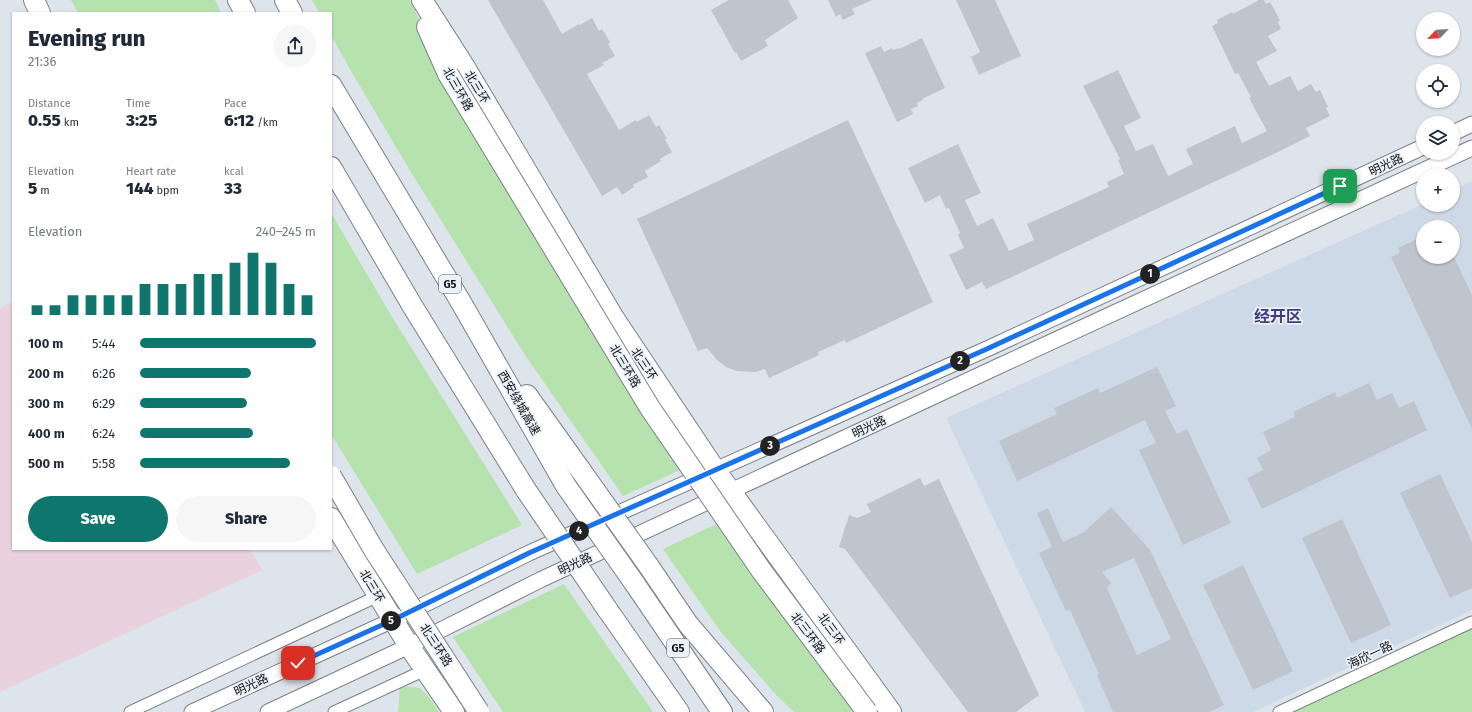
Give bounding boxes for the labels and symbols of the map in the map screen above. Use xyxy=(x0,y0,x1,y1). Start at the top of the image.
north arrow xyxy=(1416,12,1460,56)
street label: 北三环路 xyxy=(440,65,476,113)
street label: 北三环 xyxy=(462,68,492,106)
street label: 明光路 xyxy=(1367,151,1405,179)
pin xyxy=(1323,169,1357,203)
pin: 1 xyxy=(1140,264,1160,284)
road number: G5 xyxy=(439,275,461,293)
district label: 经开区 xyxy=(1254,307,1302,326)
street label: 北三环路 xyxy=(607,342,643,390)
street label: 北三环 xyxy=(628,345,660,383)
pin: 2 xyxy=(950,351,970,371)
street label: 西安绕城高速 xyxy=(495,368,543,438)
street label: 明光路 xyxy=(850,413,888,441)
pin: 3 xyxy=(760,436,780,456)
pin: 4 xyxy=(569,521,589,541)
street label: 明光路 xyxy=(556,550,594,578)
street label: 北三环 xyxy=(357,567,387,605)
street label: 北三环路 xyxy=(788,610,828,656)
street label: 北三环 xyxy=(815,610,847,648)
pin: 5 xyxy=(381,611,401,631)
street label: 北三环路 xyxy=(417,621,455,669)
road number: G5 xyxy=(667,639,689,657)
street label: 海欣一路 xyxy=(1345,639,1395,671)
pin xyxy=(281,646,315,680)
street label: 明光路 xyxy=(232,671,270,699)

